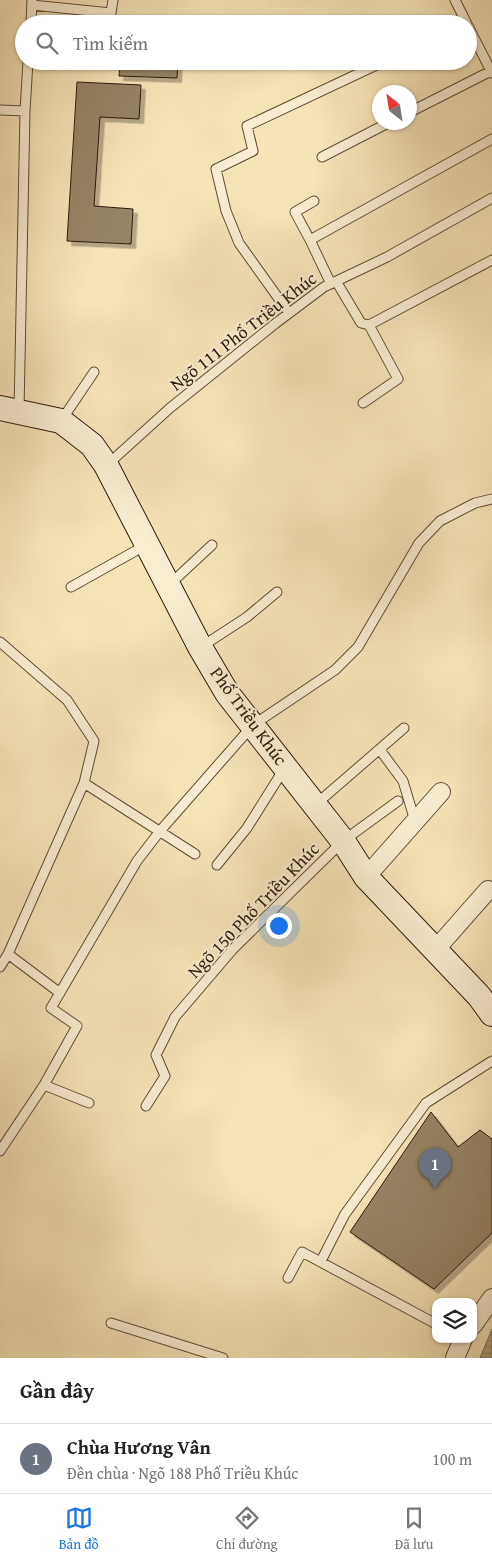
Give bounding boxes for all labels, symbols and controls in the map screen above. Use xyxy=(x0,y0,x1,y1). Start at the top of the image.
search box xyxy=(15,15,477,70)
icon: search xyxy=(33,29,61,57)
text: Tìm kiếm xyxy=(73,29,148,57)
north arrow xyxy=(372,85,417,130)
street label: Ngõ 111 Phố Triều Khúc xyxy=(164,265,322,397)
street label: Phố Triều Khúc xyxy=(204,661,294,771)
street label: Ngõ 150 Phố Triều Khúc xyxy=(181,836,325,984)
your location xyxy=(266,913,292,939)
pin: 1 xyxy=(419,1148,451,1189)
map controls xyxy=(432,1298,477,1343)
button: layers xyxy=(432,1298,477,1343)
text: Gần đây xyxy=(20,1375,94,1406)
text: Chùa Hương Vân xyxy=(67,1433,211,1461)
text: 1 xyxy=(32,1447,40,1471)
text: 100 m xyxy=(432,1447,472,1471)
text: Đền chùa · Ngõ 188 Phố Triều Khúc xyxy=(67,1461,298,1485)
tab: Bản đồ xyxy=(59,1504,99,1554)
tab: Chỉ đường xyxy=(216,1504,277,1554)
tab: Đã lưu xyxy=(395,1504,433,1554)

